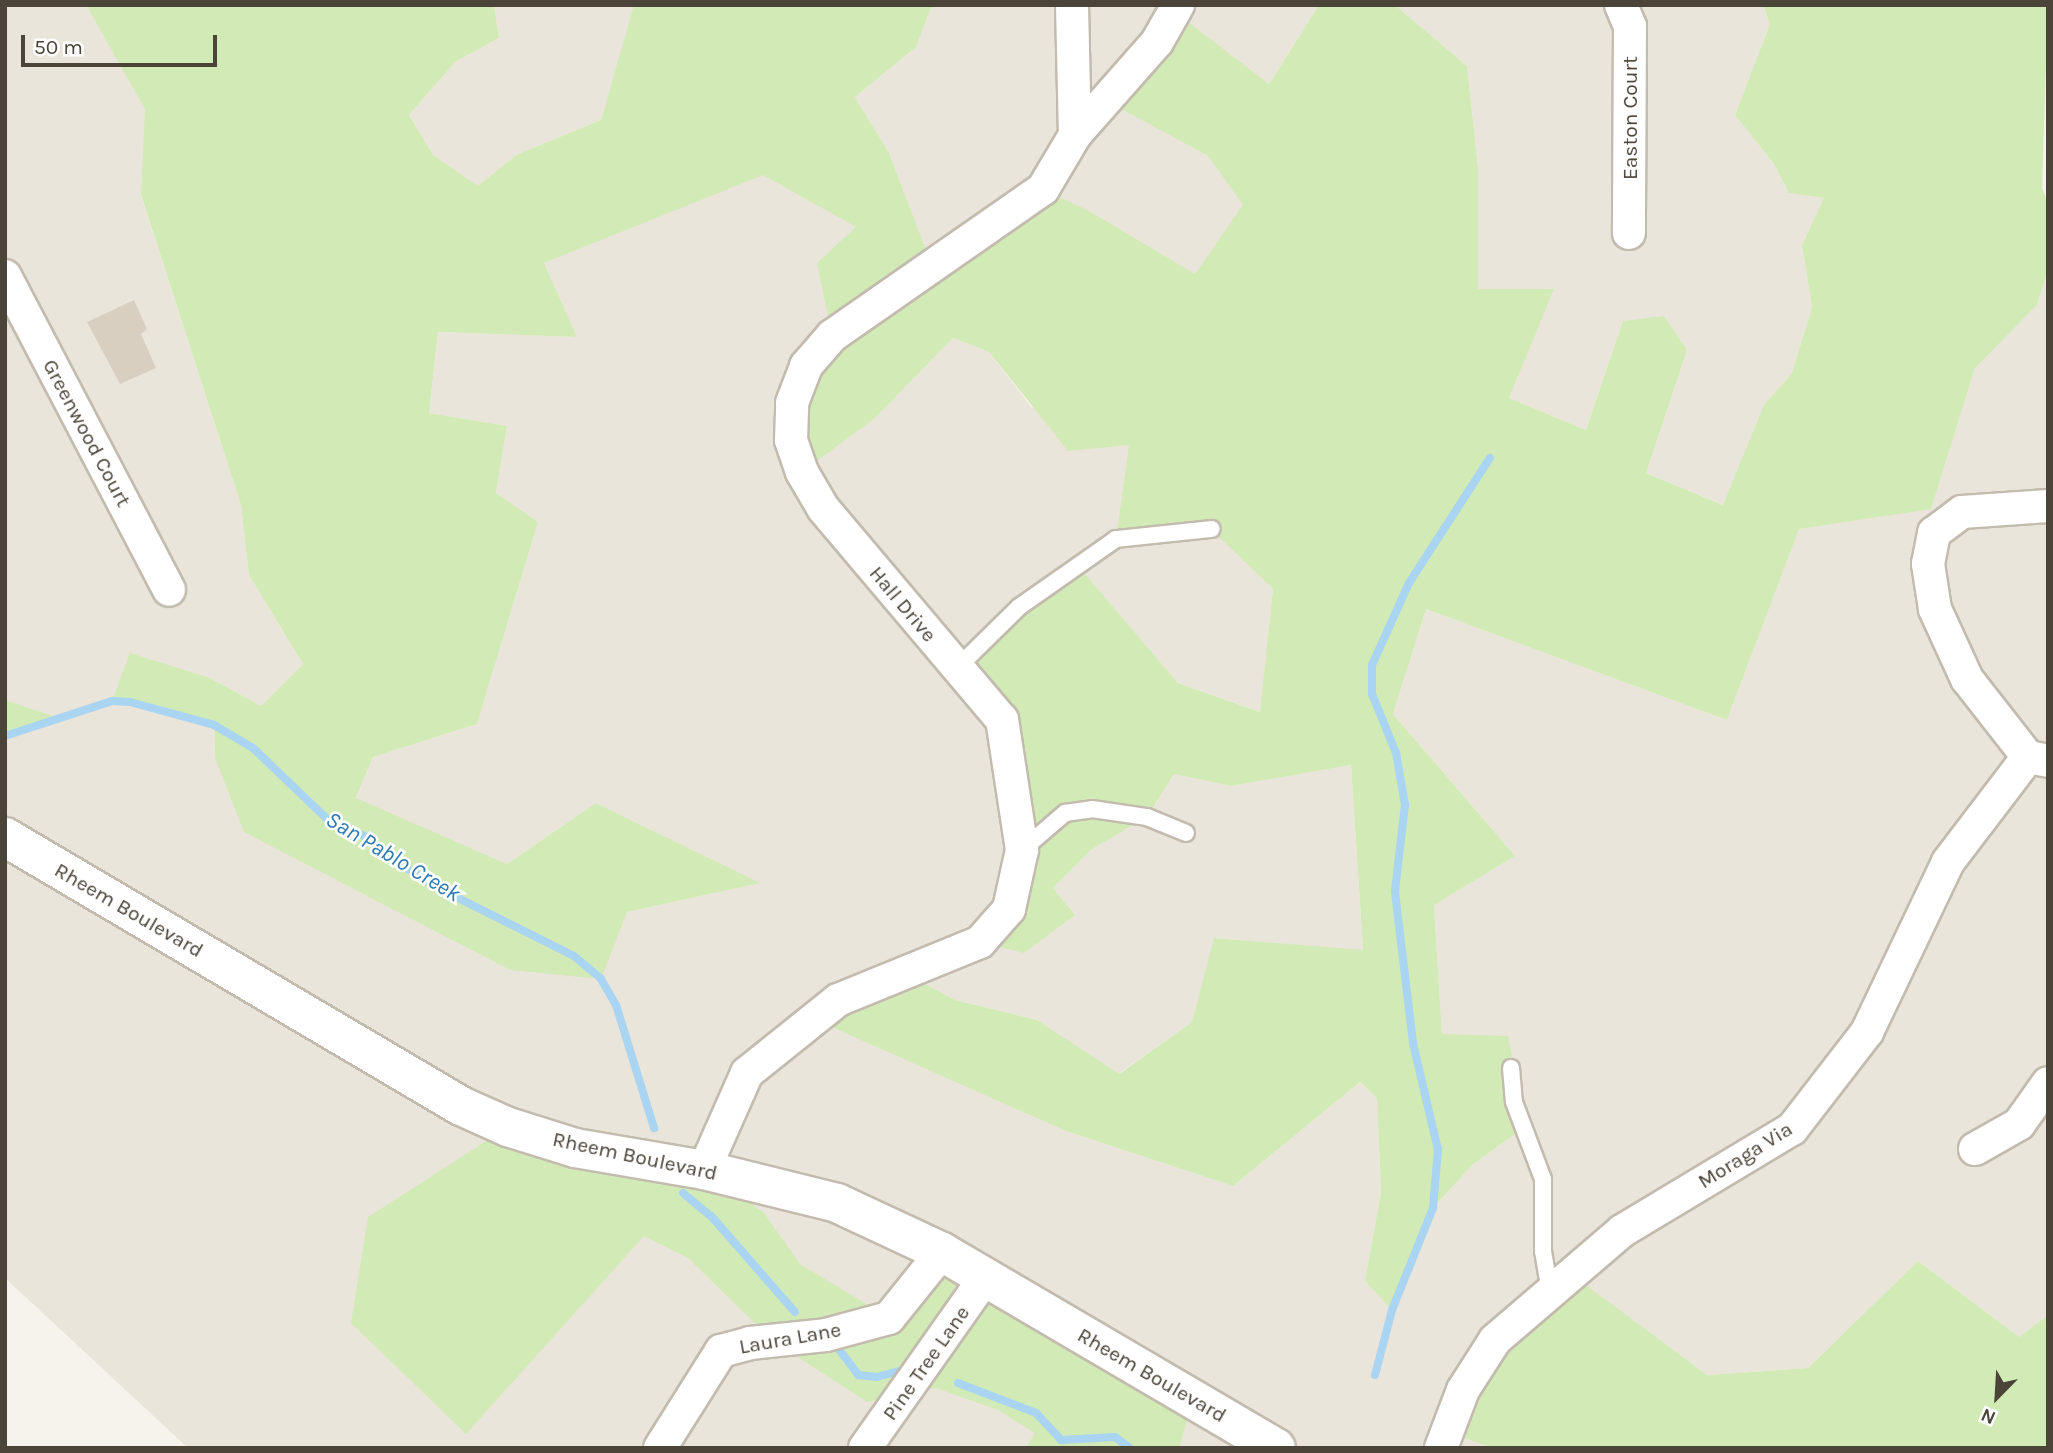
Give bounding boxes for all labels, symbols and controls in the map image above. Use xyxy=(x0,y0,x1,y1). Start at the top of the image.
scale bar xyxy=(24,21,220,65)
text: 50 m xyxy=(34,35,83,59)
street label: Easton Court xyxy=(1617,56,1643,180)
street label: Greenwood Court xyxy=(37,355,137,511)
street label: Hall Drive xyxy=(864,561,942,647)
water label: San Pablo Creek xyxy=(321,806,465,908)
street label: Rheem Boulevard xyxy=(50,857,208,963)
street label: Moraga Via xyxy=(1693,1116,1797,1194)
street label: Rheem Boulevard xyxy=(550,1126,720,1186)
street label: Pine Tree Lane xyxy=(877,1301,975,1425)
street label: Laura Lane xyxy=(737,1317,843,1359)
street label: Rheem Boulevard xyxy=(1073,1322,1231,1428)
north arrow xyxy=(1962,1362,2032,1432)
text: N xyxy=(1978,1403,1999,1429)

